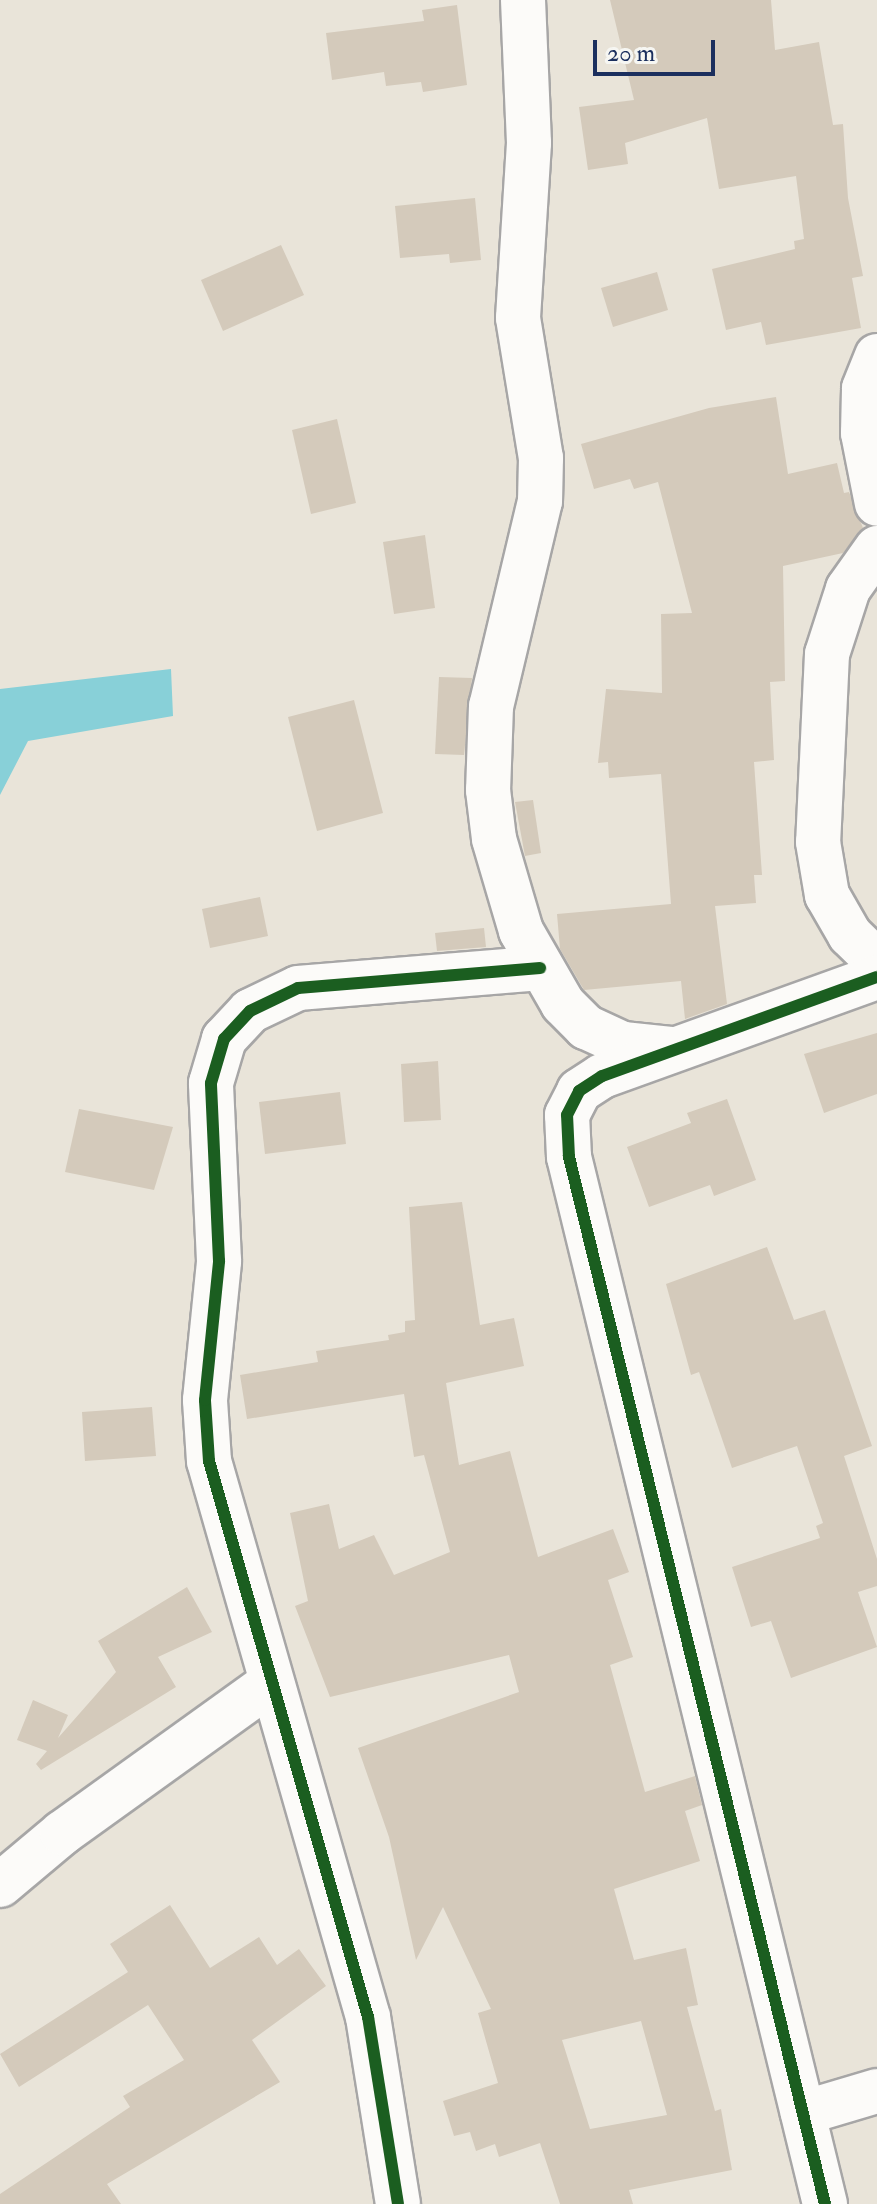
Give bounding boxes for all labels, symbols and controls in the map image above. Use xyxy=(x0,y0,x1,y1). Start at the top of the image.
scale bar xyxy=(597,24,719,74)
text: 20 m xyxy=(607,38,655,69)

